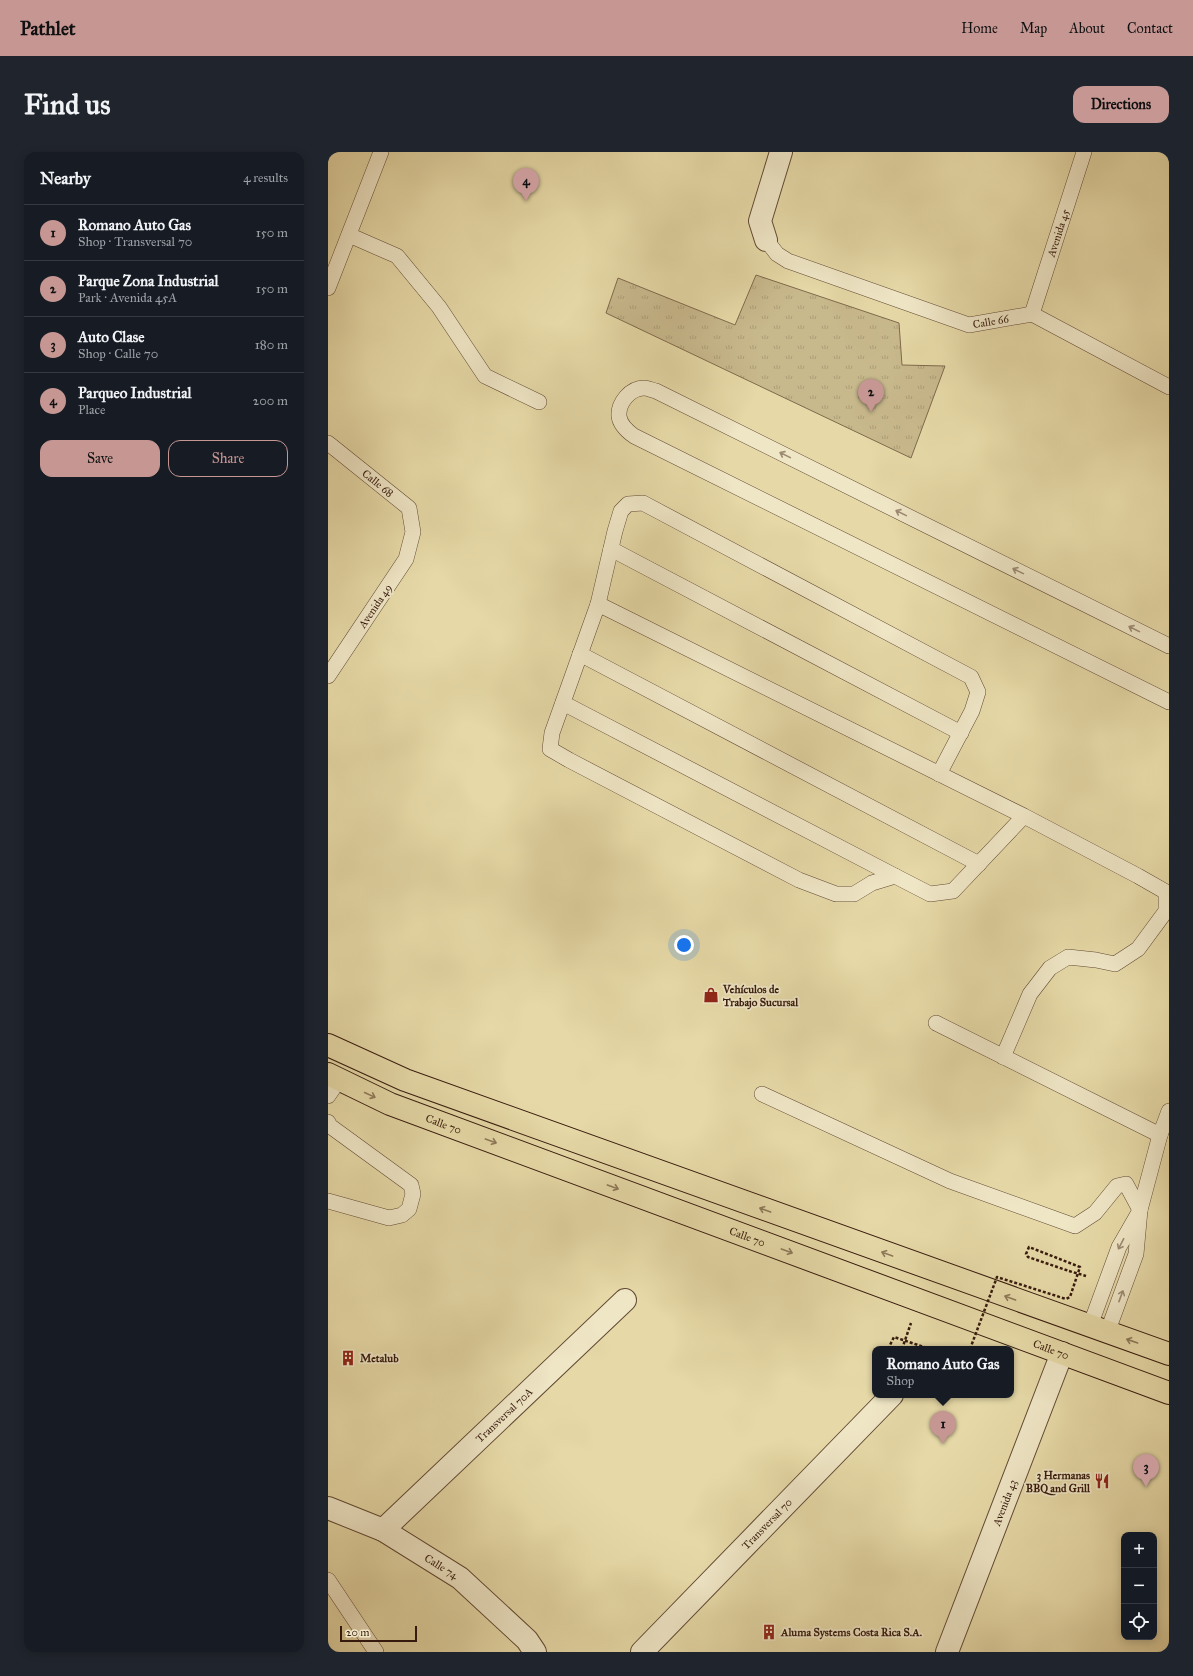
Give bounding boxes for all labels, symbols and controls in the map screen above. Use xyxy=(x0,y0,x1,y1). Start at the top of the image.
text: Pathlet xyxy=(20,17,76,40)
text: Home xyxy=(961,20,998,37)
text: Map xyxy=(1020,20,1047,37)
text: About xyxy=(1069,20,1105,37)
text: Contact xyxy=(1127,20,1173,37)
button: Directions xyxy=(1073,86,1169,123)
text: Find us xyxy=(24,87,110,122)
text: Nearby xyxy=(40,168,91,189)
pin: 4 xyxy=(513,168,539,201)
text: 4 results xyxy=(243,170,288,186)
street label: Avenida 45 xyxy=(1044,208,1072,260)
text: Romano Auto Gas xyxy=(78,216,191,234)
text: 1 xyxy=(50,225,56,241)
text: 150 m xyxy=(256,225,288,241)
text: Shop · Transversal 70 xyxy=(78,234,192,250)
text: Parque Zona Industrial xyxy=(78,272,219,290)
text: 2 xyxy=(50,281,56,297)
text: 150 m xyxy=(256,281,288,297)
text: Park · Avenida 45A xyxy=(78,290,177,306)
street label: Calle 66 xyxy=(972,312,1010,331)
text: Auto Clase xyxy=(78,328,144,346)
text: 3 xyxy=(50,337,56,353)
text: 180 m xyxy=(255,337,288,353)
text: Shop · Calle 70 xyxy=(78,346,158,362)
pin: 2 xyxy=(858,379,884,412)
text: Parqueo Industrial xyxy=(78,384,192,402)
text: 4 xyxy=(49,393,57,409)
text: 200 m xyxy=(253,393,288,409)
text: Place xyxy=(78,402,105,418)
button: Save xyxy=(40,440,160,477)
button: Share xyxy=(168,440,288,477)
one-way arrow xyxy=(779,451,791,458)
street label: Calle 68 xyxy=(359,467,396,500)
one-way arrow xyxy=(896,509,908,516)
one-way arrow xyxy=(1012,567,1024,574)
street label: Avenida 49 xyxy=(355,582,395,632)
one-way arrow xyxy=(1128,625,1140,632)
your location xyxy=(674,935,694,955)
place label: Vehículos de Trabajo Sucursal xyxy=(722,983,799,1010)
shop icon: Vehículos de Trabajo Sucursal xyxy=(702,986,720,1004)
one-way arrow xyxy=(364,1092,376,1099)
street label: Calle 70 xyxy=(424,1112,463,1137)
one-way arrow xyxy=(485,1138,497,1146)
one-way arrow xyxy=(607,1183,619,1191)
one-way arrow xyxy=(759,1205,771,1213)
street label: Calle 70 xyxy=(727,1224,767,1250)
one-way arrow xyxy=(1117,1238,1124,1250)
one-way arrow xyxy=(781,1248,793,1256)
one-way arrow xyxy=(882,1249,894,1257)
one-way arrow xyxy=(1117,1290,1125,1302)
one-way arrow xyxy=(1004,1293,1016,1301)
street label: Calle 70 xyxy=(1031,1337,1071,1362)
one-way arrow xyxy=(1127,1337,1139,1345)
popup xyxy=(872,1346,1014,1398)
building icon: Metalub xyxy=(339,1349,357,1367)
place label: Metalub xyxy=(360,1352,399,1365)
text: Romano Auto Gas xyxy=(887,1355,999,1373)
text: Shop xyxy=(887,1373,914,1389)
street label: Transversal 70A xyxy=(473,1385,536,1445)
pin: 1 xyxy=(930,1411,956,1444)
pin: 3 xyxy=(1133,1454,1159,1487)
place label: 3 Hermanas BBQ and Grill xyxy=(1026,1469,1091,1496)
restaurant icon: 3 Hermanas BBQ and Grill xyxy=(1093,1472,1111,1490)
street label: Avenida 43 xyxy=(990,1478,1020,1529)
street label: Transversal 70 xyxy=(739,1496,795,1552)
map controls xyxy=(1121,1532,1157,1640)
button: + xyxy=(1121,1532,1157,1568)
street label: Calle 74 xyxy=(422,1552,461,1583)
button: − xyxy=(1121,1568,1157,1604)
button: locate xyxy=(1121,1604,1157,1640)
building icon: Aluma Systems Costa Rica S.A. xyxy=(760,1623,778,1641)
scale bar xyxy=(340,1624,417,1643)
text: 20 m xyxy=(346,1626,369,1639)
place label: Aluma Systems Costa Rica S.A. xyxy=(780,1626,923,1640)

